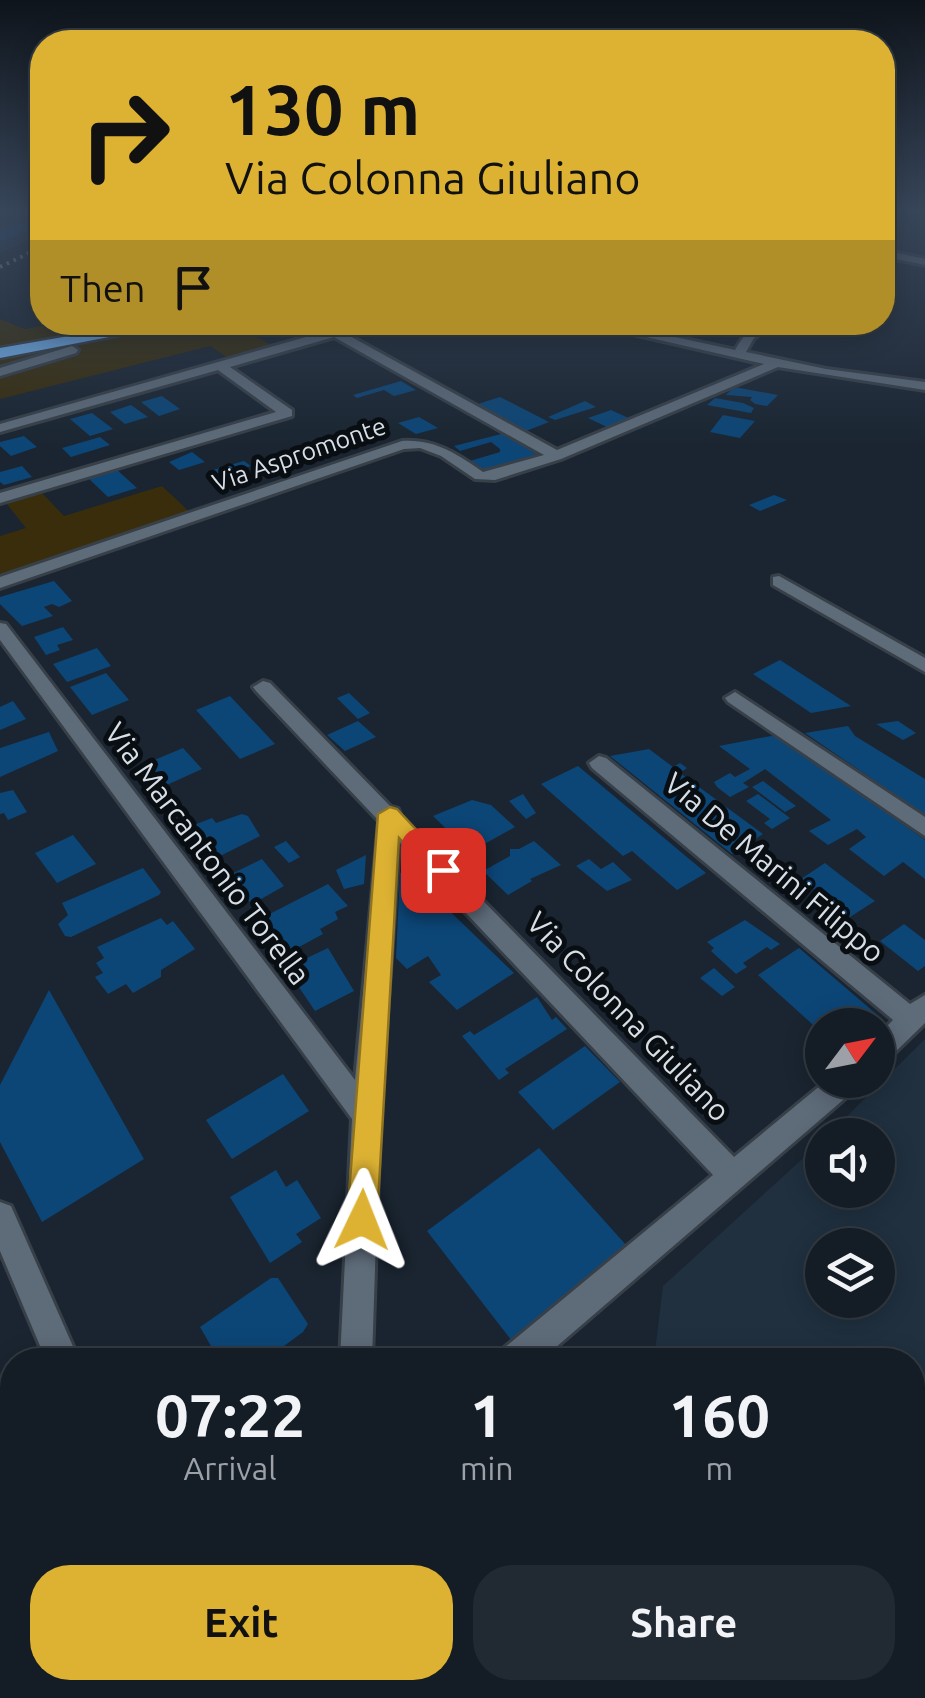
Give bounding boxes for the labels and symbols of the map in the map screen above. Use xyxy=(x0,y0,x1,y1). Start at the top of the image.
street label: Via Aspromonte xyxy=(209,411,389,497)
street label: Via Marcantonio Torella xyxy=(98,716,317,991)
street label: Via De Marini Filippo xyxy=(658,765,891,969)
pin xyxy=(401,828,486,913)
street label: Via Colonna Giuliano xyxy=(520,905,737,1128)
north arrow xyxy=(805,1008,895,1098)
position arrow xyxy=(310,1168,414,1272)

